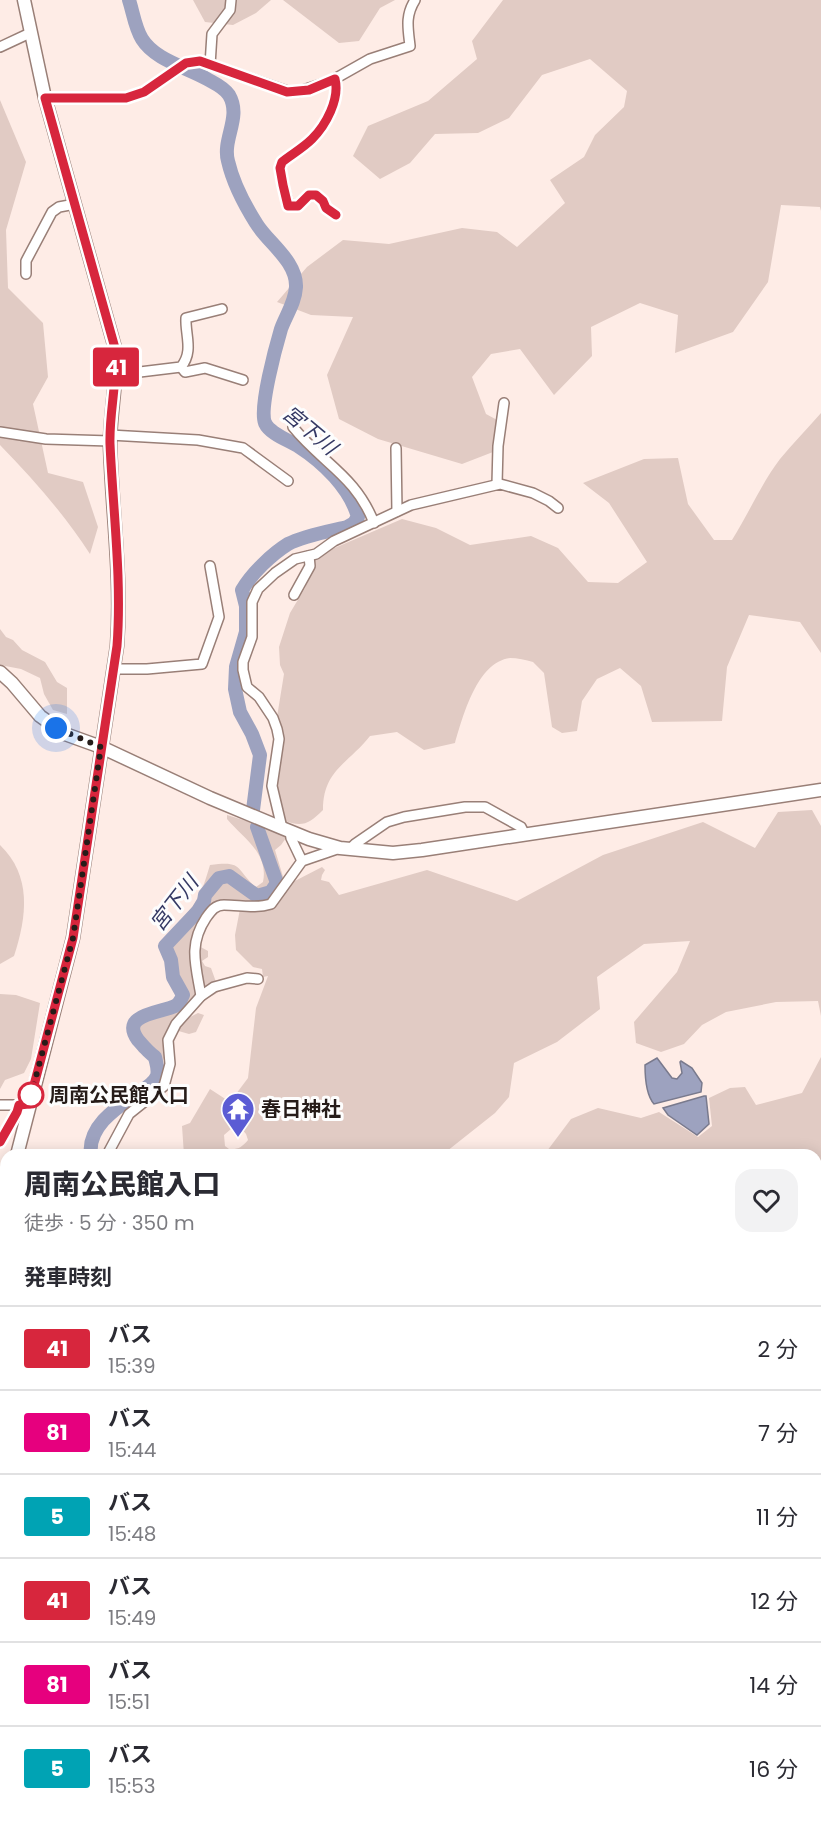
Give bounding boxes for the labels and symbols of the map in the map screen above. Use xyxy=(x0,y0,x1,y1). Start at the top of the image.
line badge: 41 xyxy=(89,348,143,386)
water label: 宮下川 xyxy=(277,399,345,463)
your location xyxy=(41,713,71,743)
water label: 宮下川 xyxy=(143,868,206,937)
place label: 周南公民館入口 xyxy=(49,1081,189,1109)
marker: 周南公民館入口 xyxy=(18,1082,44,1108)
temple icon: 春日神社 xyxy=(220,1091,256,1138)
place label: 春日神社 xyxy=(261,1095,341,1123)

